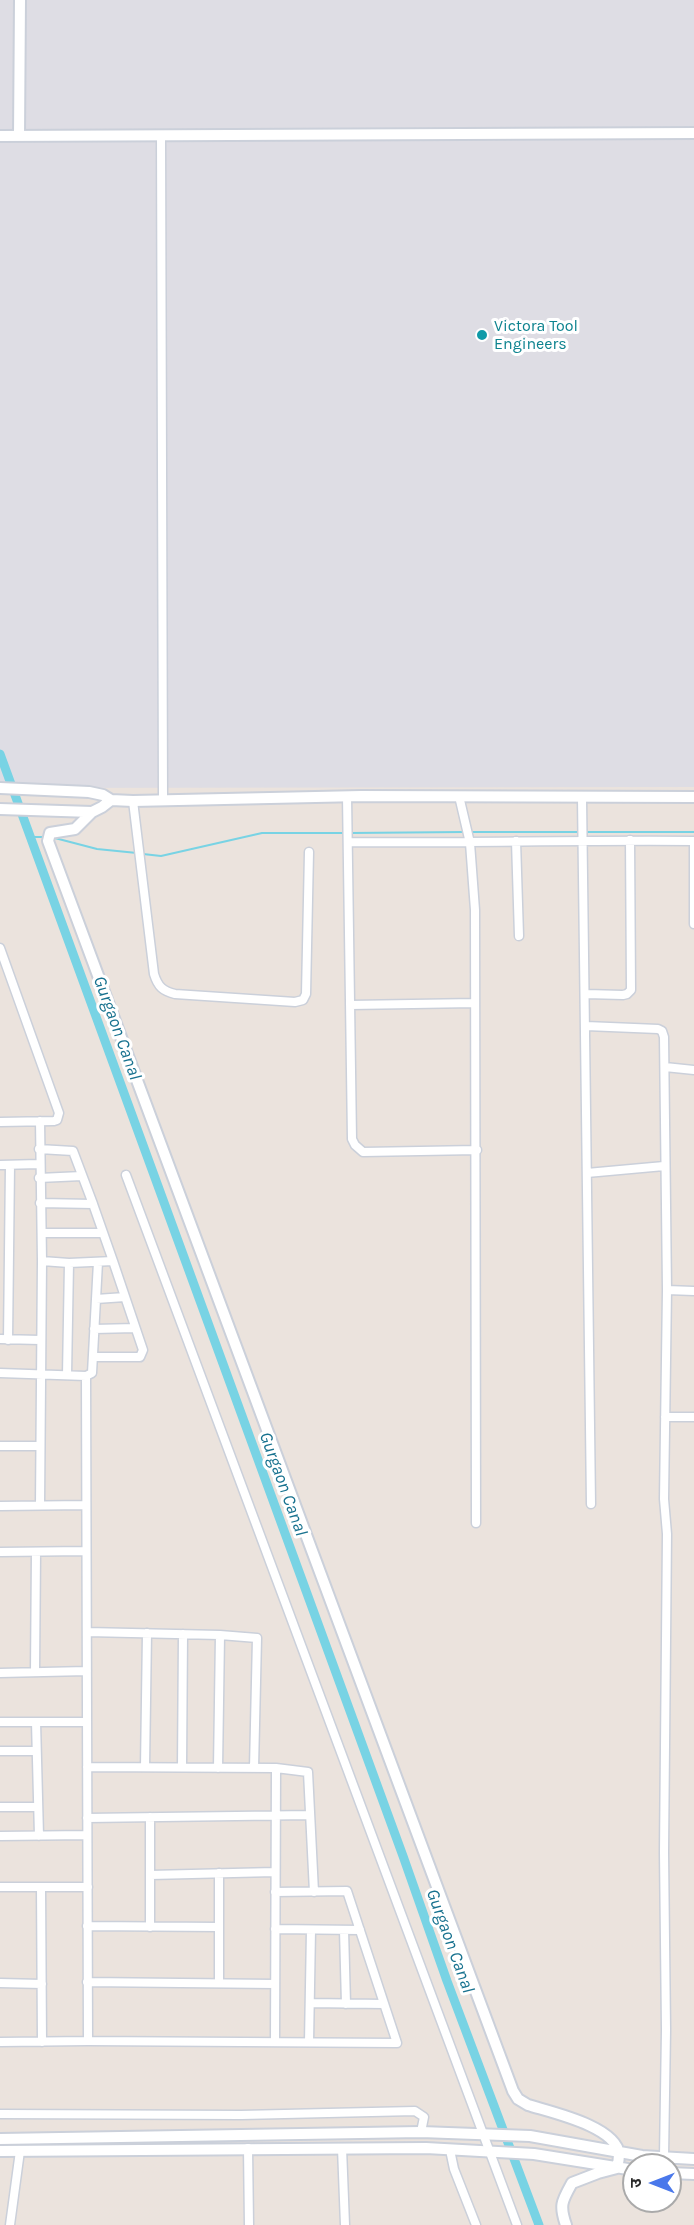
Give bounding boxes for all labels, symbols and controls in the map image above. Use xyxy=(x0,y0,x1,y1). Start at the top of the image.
place label: Victora Tool Engineers xyxy=(494,316,578,354)
marker: Victora Tool Engineers xyxy=(475,328,489,342)
water label: Gurgaon Canal xyxy=(88,973,146,1083)
water label: Gurgaon Canal xyxy=(254,1429,312,1539)
water label: Gurgaon Canal xyxy=(421,1886,479,1996)
north arrow xyxy=(622,2153,682,2213)
text: उ xyxy=(626,2178,645,2188)

